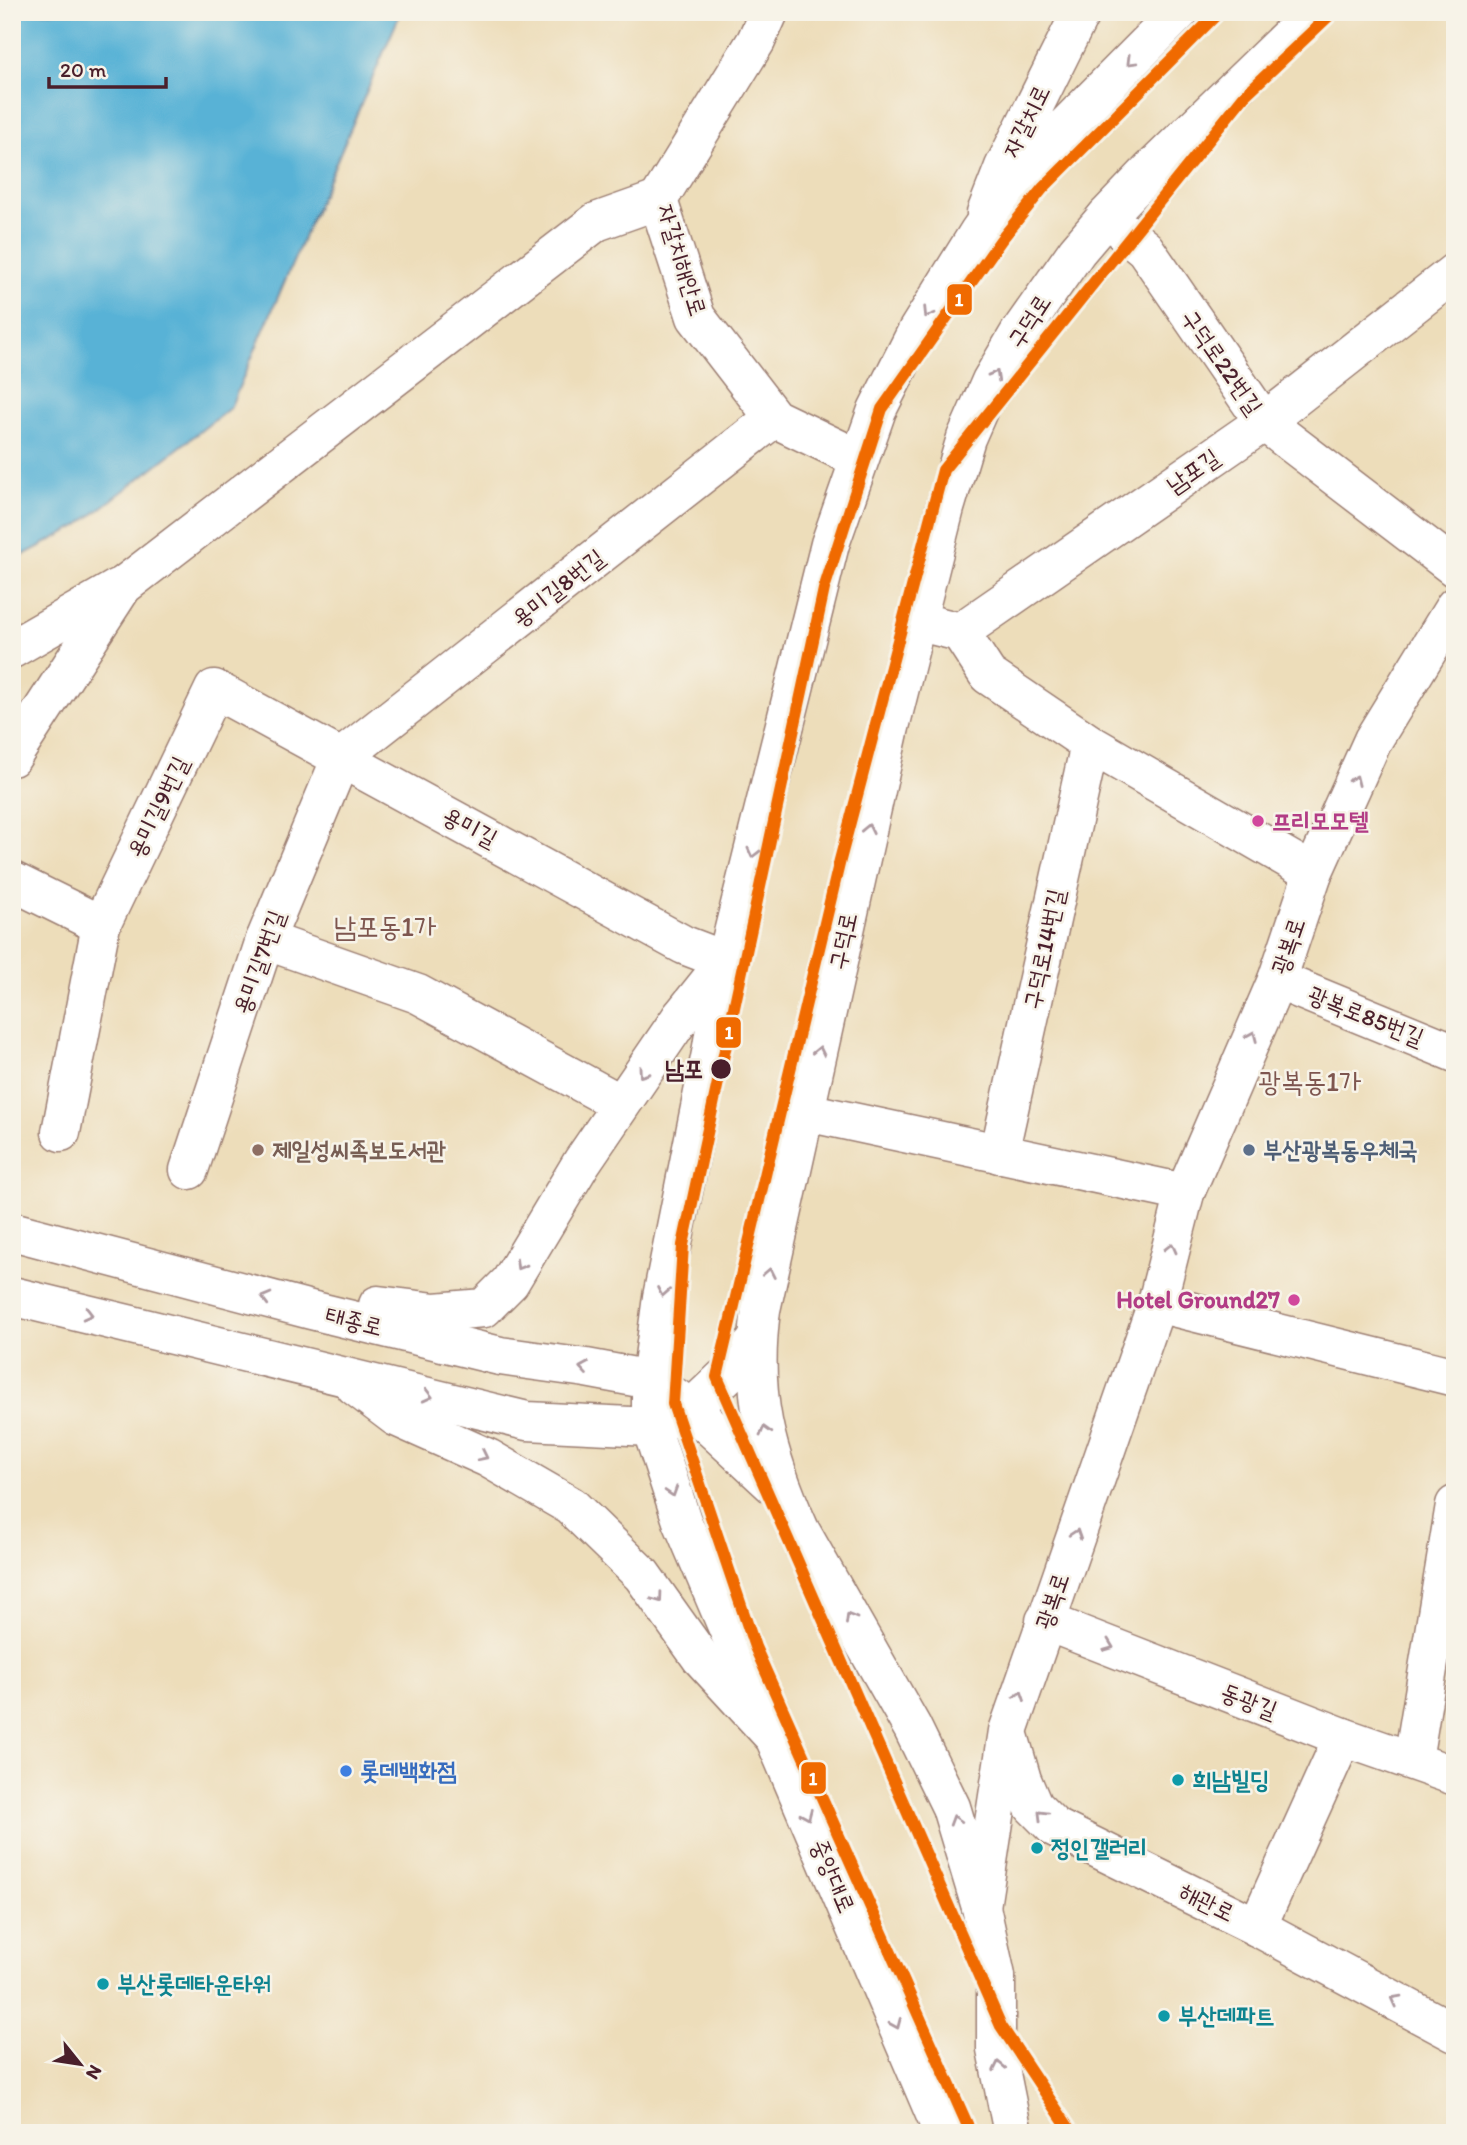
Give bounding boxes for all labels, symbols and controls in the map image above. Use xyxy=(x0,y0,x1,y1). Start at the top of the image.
scale bar xyxy=(49,46,166,90)
one-way arrow xyxy=(1126,52,1139,65)
text: 20 m xyxy=(60,57,107,82)
street label: 자갈치로 xyxy=(996,80,1056,162)
street label: 자갈치해안로 xyxy=(652,200,713,319)
line badge: 1 xyxy=(946,283,973,316)
text: 1 xyxy=(955,288,964,311)
street label: 구덕로 xyxy=(1001,289,1057,353)
street label: 구덕로22번길 xyxy=(1176,304,1269,420)
one-way arrow xyxy=(923,306,936,319)
one-way arrow xyxy=(987,370,1000,383)
street label: 남포길 xyxy=(1161,442,1225,499)
street label: 용미길8번길 xyxy=(506,542,610,633)
street label: 용미길9번길 xyxy=(121,751,195,862)
one-way arrow xyxy=(1347,775,1361,787)
street label: 용미길 xyxy=(438,800,503,853)
place label: 프리모모텔 xyxy=(1272,806,1369,835)
marker: 프리모모텔 xyxy=(1250,813,1266,829)
one-way arrow xyxy=(859,823,874,835)
one-way arrow xyxy=(747,847,761,859)
street label: 구덕로14번길 xyxy=(1017,886,1070,1012)
street label: 용미길7번길 xyxy=(226,906,291,1018)
district label: 남포동1가 xyxy=(333,909,437,943)
street label: 구덕로 xyxy=(822,910,863,972)
street label: 광복로 xyxy=(1264,914,1311,978)
street label: 광복로85번길 xyxy=(1304,979,1428,1052)
line badge: 1 xyxy=(715,1016,742,1049)
text: 1 xyxy=(725,1021,734,1044)
one-way arrow xyxy=(1244,1031,1258,1043)
one-way arrow xyxy=(811,1045,826,1057)
place label: 남포 xyxy=(664,1054,703,1083)
marker: 남포 xyxy=(709,1057,733,1081)
district label: 광복동1가 xyxy=(1258,1064,1362,1098)
one-way arrow xyxy=(639,1065,651,1078)
place label: 제일성씨족보도서관 xyxy=(272,1135,447,1164)
place label: 부산광복동우체국 xyxy=(1263,1135,1418,1164)
marker: 제일성씨족보도서관 xyxy=(250,1142,266,1158)
marker: 부산광복동우체국 xyxy=(1241,1142,1257,1158)
one-way arrow xyxy=(1163,1243,1177,1255)
one-way arrow xyxy=(516,1258,529,1271)
one-way arrow xyxy=(760,1267,775,1279)
place label: Hotel Ground27 xyxy=(1116,1285,1280,1314)
one-way arrow xyxy=(657,1286,672,1298)
one-way arrow xyxy=(260,1292,272,1306)
marker: Hotel Ground27 xyxy=(1286,1292,1302,1308)
street label: 태종로 xyxy=(323,1299,386,1342)
one-way arrow xyxy=(81,1306,93,1320)
one-way arrow xyxy=(578,1361,590,1376)
one-way arrow xyxy=(422,1388,434,1403)
one-way arrow xyxy=(758,1426,773,1438)
one-way arrow xyxy=(476,1448,488,1462)
one-way arrow xyxy=(664,1485,679,1497)
one-way arrow xyxy=(1068,1528,1082,1540)
street label: 광복로 xyxy=(1028,1569,1075,1633)
one-way arrow xyxy=(649,1590,662,1603)
one-way arrow xyxy=(845,1613,858,1625)
one-way arrow xyxy=(1102,1638,1114,1652)
street label: 동광길 xyxy=(1217,1677,1281,1724)
one-way arrow xyxy=(1012,1690,1026,1702)
place label: 롯데백화점 xyxy=(360,1756,457,1785)
line badge: 1 xyxy=(800,1761,827,1795)
marker: 롯데백화점 xyxy=(338,1763,354,1779)
place label: 희남빌딩 xyxy=(1192,1765,1269,1794)
text: 1 xyxy=(809,1767,818,1790)
marker: 희남빌딩 xyxy=(1170,1772,1186,1788)
one-way arrow xyxy=(799,1807,813,1820)
one-way arrow xyxy=(1038,1810,1051,1823)
one-way arrow xyxy=(948,1814,963,1826)
place label: 정인갤러리 xyxy=(1051,1833,1148,1862)
street label: 중앙대로 xyxy=(805,1835,862,1917)
marker: 정인갤러리 xyxy=(1029,1840,1045,1856)
street label: 해관로 xyxy=(1175,1876,1240,1927)
place label: 부산롯데타운타워 xyxy=(117,1969,272,1998)
marker: 부산롯데타운타워 xyxy=(95,1976,111,1992)
one-way arrow xyxy=(1389,1995,1402,2009)
place label: 부산데파트 xyxy=(1178,2001,1275,2030)
marker: 부산데파트 xyxy=(1156,2008,1172,2024)
one-way arrow xyxy=(887,2017,901,2029)
north arrow xyxy=(46,2030,116,2100)
one-way arrow xyxy=(993,2060,1008,2072)
text: N xyxy=(81,2061,107,2084)

